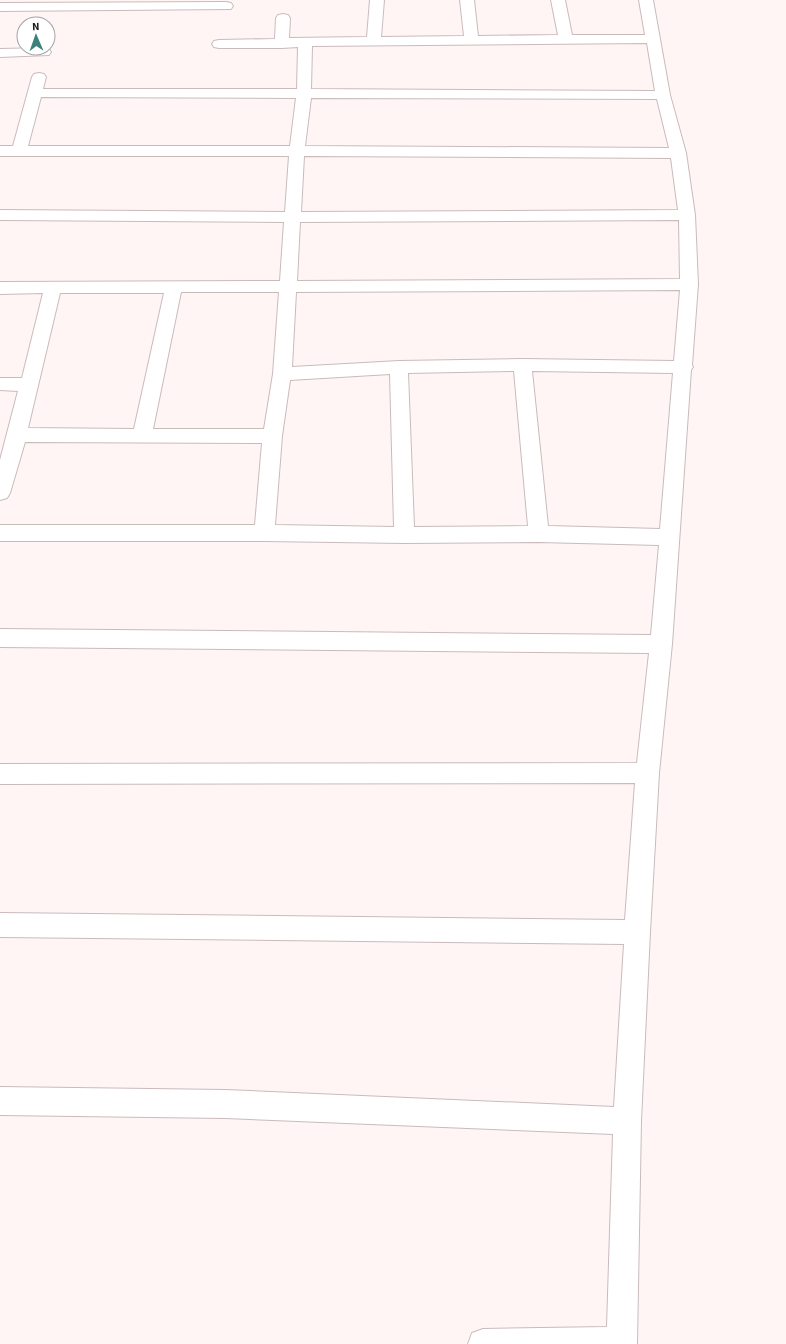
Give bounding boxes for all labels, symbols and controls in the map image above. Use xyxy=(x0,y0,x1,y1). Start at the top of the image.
north arrow xyxy=(16,16,56,56)
text: N xyxy=(32,19,40,34)

